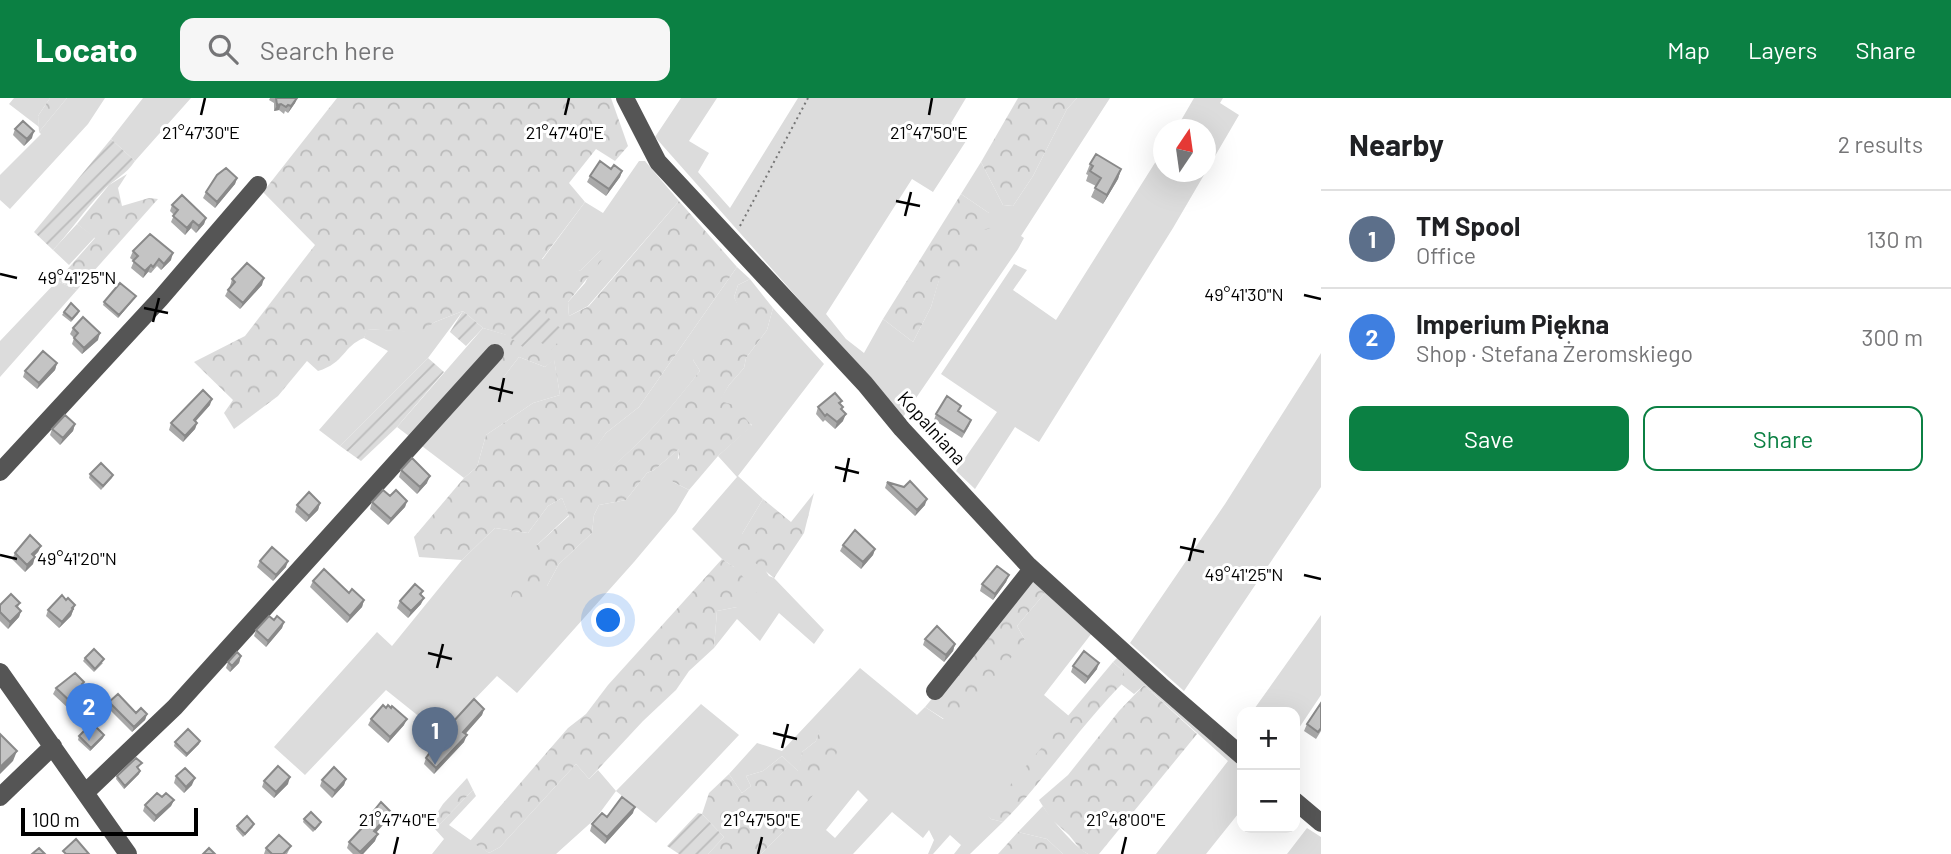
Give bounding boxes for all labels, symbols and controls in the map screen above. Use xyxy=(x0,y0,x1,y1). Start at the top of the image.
search box xyxy=(180,18,670,81)
text: Locato xyxy=(35,29,138,69)
icon: search xyxy=(204,30,242,68)
text: Search here xyxy=(260,34,395,65)
text: Map xyxy=(1667,35,1710,64)
text: Layers xyxy=(1748,35,1817,64)
text: Share xyxy=(1855,35,1916,64)
north arrow xyxy=(1153,119,1216,182)
text: 21°47'30"E xyxy=(162,121,240,143)
text: 21°47'40"E xyxy=(526,121,604,143)
text: 21°47'50"E xyxy=(890,121,968,143)
text: Nearby xyxy=(1349,126,1444,162)
text: 2 results xyxy=(1838,130,1923,158)
text: TM Spool xyxy=(1416,210,1520,241)
text: 1 xyxy=(1368,225,1376,253)
text: 130 m xyxy=(1866,225,1923,253)
text: Office xyxy=(1416,241,1476,269)
text: 49°41'25"N xyxy=(38,266,116,288)
text: 49°41'30"N xyxy=(1204,283,1284,305)
text: Imperium Piękna xyxy=(1416,308,1609,339)
text: 2 xyxy=(1366,323,1378,351)
text: 300 m xyxy=(1862,323,1923,351)
text: Shop · Stefana Żeromskiego xyxy=(1416,339,1693,367)
street label: Kopalniana xyxy=(893,386,971,469)
button: Save xyxy=(1349,406,1629,471)
button: Share xyxy=(1643,406,1923,471)
text: 49°41'20"N xyxy=(37,547,117,569)
text: 49°41'25"N xyxy=(1205,563,1283,585)
your location xyxy=(591,603,625,637)
pin: 2 xyxy=(66,683,112,741)
pin: 1 xyxy=(412,707,458,765)
map controls xyxy=(1237,707,1300,833)
button: + xyxy=(1237,707,1300,770)
button: − xyxy=(1237,770,1300,833)
scale bar xyxy=(21,805,198,837)
text: 100 m xyxy=(32,808,80,831)
text: 21°47'40"E xyxy=(359,808,437,830)
text: 21°47'50"E xyxy=(723,808,801,830)
text: 21°48'00"E xyxy=(1086,808,1166,830)

